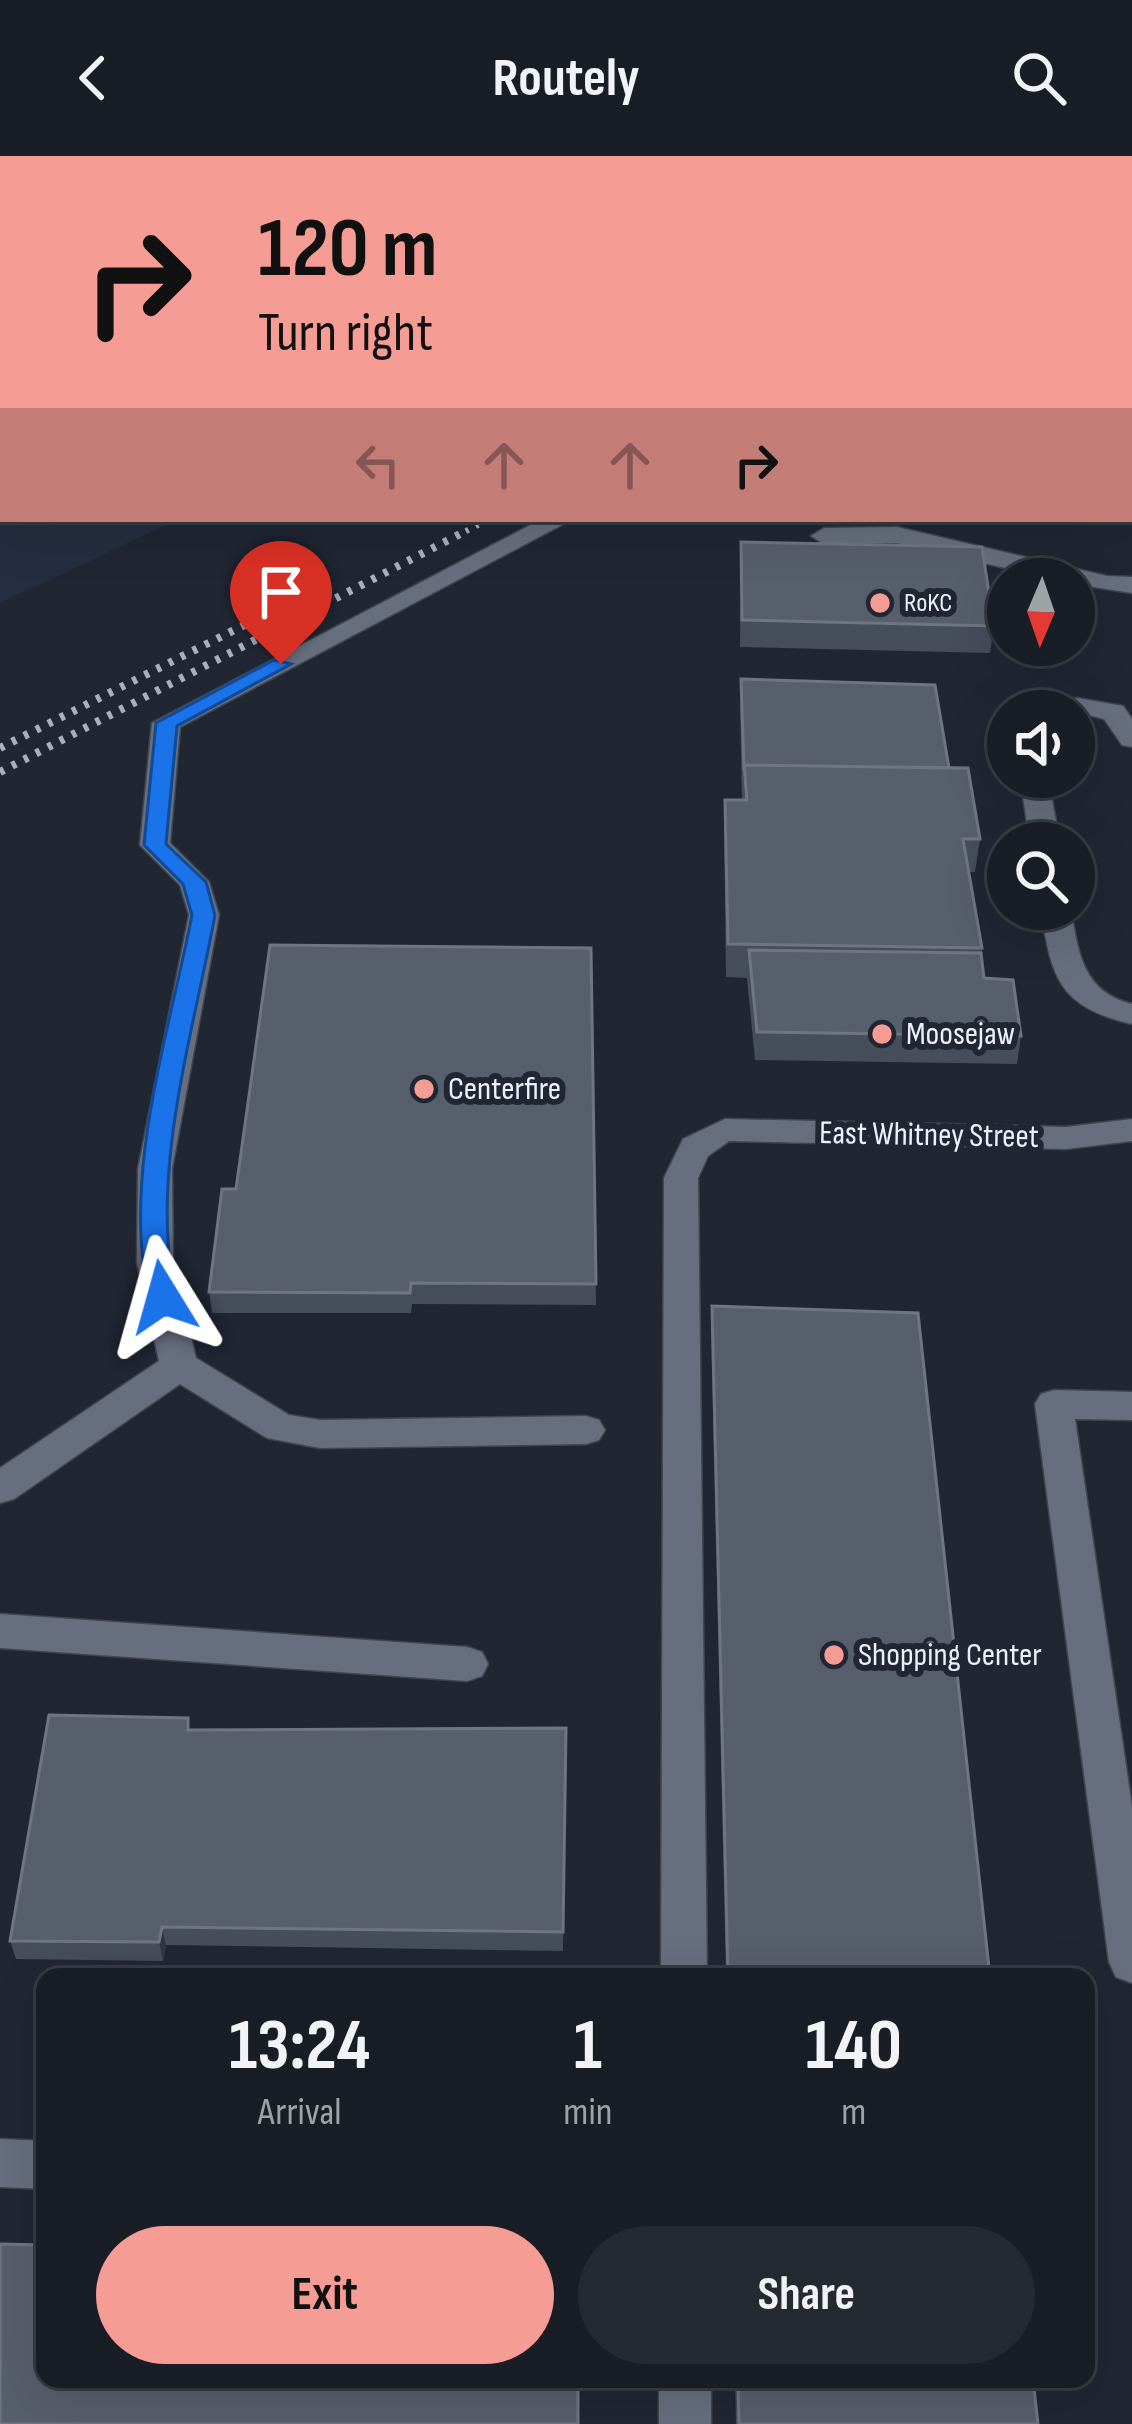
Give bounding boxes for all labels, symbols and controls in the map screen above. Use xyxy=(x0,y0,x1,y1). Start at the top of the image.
icon: back xyxy=(60,45,126,111)
icon: search xyxy=(1006,45,1072,111)
text: Routely xyxy=(492,46,640,111)
text: 120 m xyxy=(258,199,437,300)
icon: right xyxy=(60,204,216,360)
text: Turn right xyxy=(258,301,433,366)
icon: left xyxy=(345,432,411,498)
icon: ahead xyxy=(471,432,537,498)
icon: ahead xyxy=(597,432,663,498)
icon: right xyxy=(723,432,789,498)
pin xyxy=(230,541,332,664)
north arrow xyxy=(987,558,1095,666)
map controls xyxy=(987,558,1095,930)
icon: arrive xyxy=(248,559,314,625)
place label: RoKC xyxy=(904,587,952,619)
marker: RoKC xyxy=(867,590,893,616)
button: sound xyxy=(987,690,1095,798)
button: search xyxy=(987,822,1095,930)
place label: Moosejaw xyxy=(906,1014,1015,1054)
marker: Moosejaw xyxy=(869,1021,895,1047)
place label: Centerfire xyxy=(448,1069,561,1109)
marker: Centerfire xyxy=(411,1076,437,1102)
street label: East Whitney Street xyxy=(819,1113,1039,1157)
position arrow xyxy=(100,1234,226,1360)
place label: Shopping Center xyxy=(858,1635,1042,1675)
marker: Shopping Center xyxy=(821,1642,847,1668)
text: 13:24 xyxy=(229,2003,370,2090)
text: 1 xyxy=(574,2003,602,2090)
text: 140 xyxy=(805,2003,902,2090)
text: Arrival xyxy=(258,2089,342,2136)
text: min xyxy=(563,2089,612,2136)
text: m xyxy=(841,2089,866,2136)
button: Exit xyxy=(96,2226,554,2364)
button: Share xyxy=(578,2226,1035,2364)

